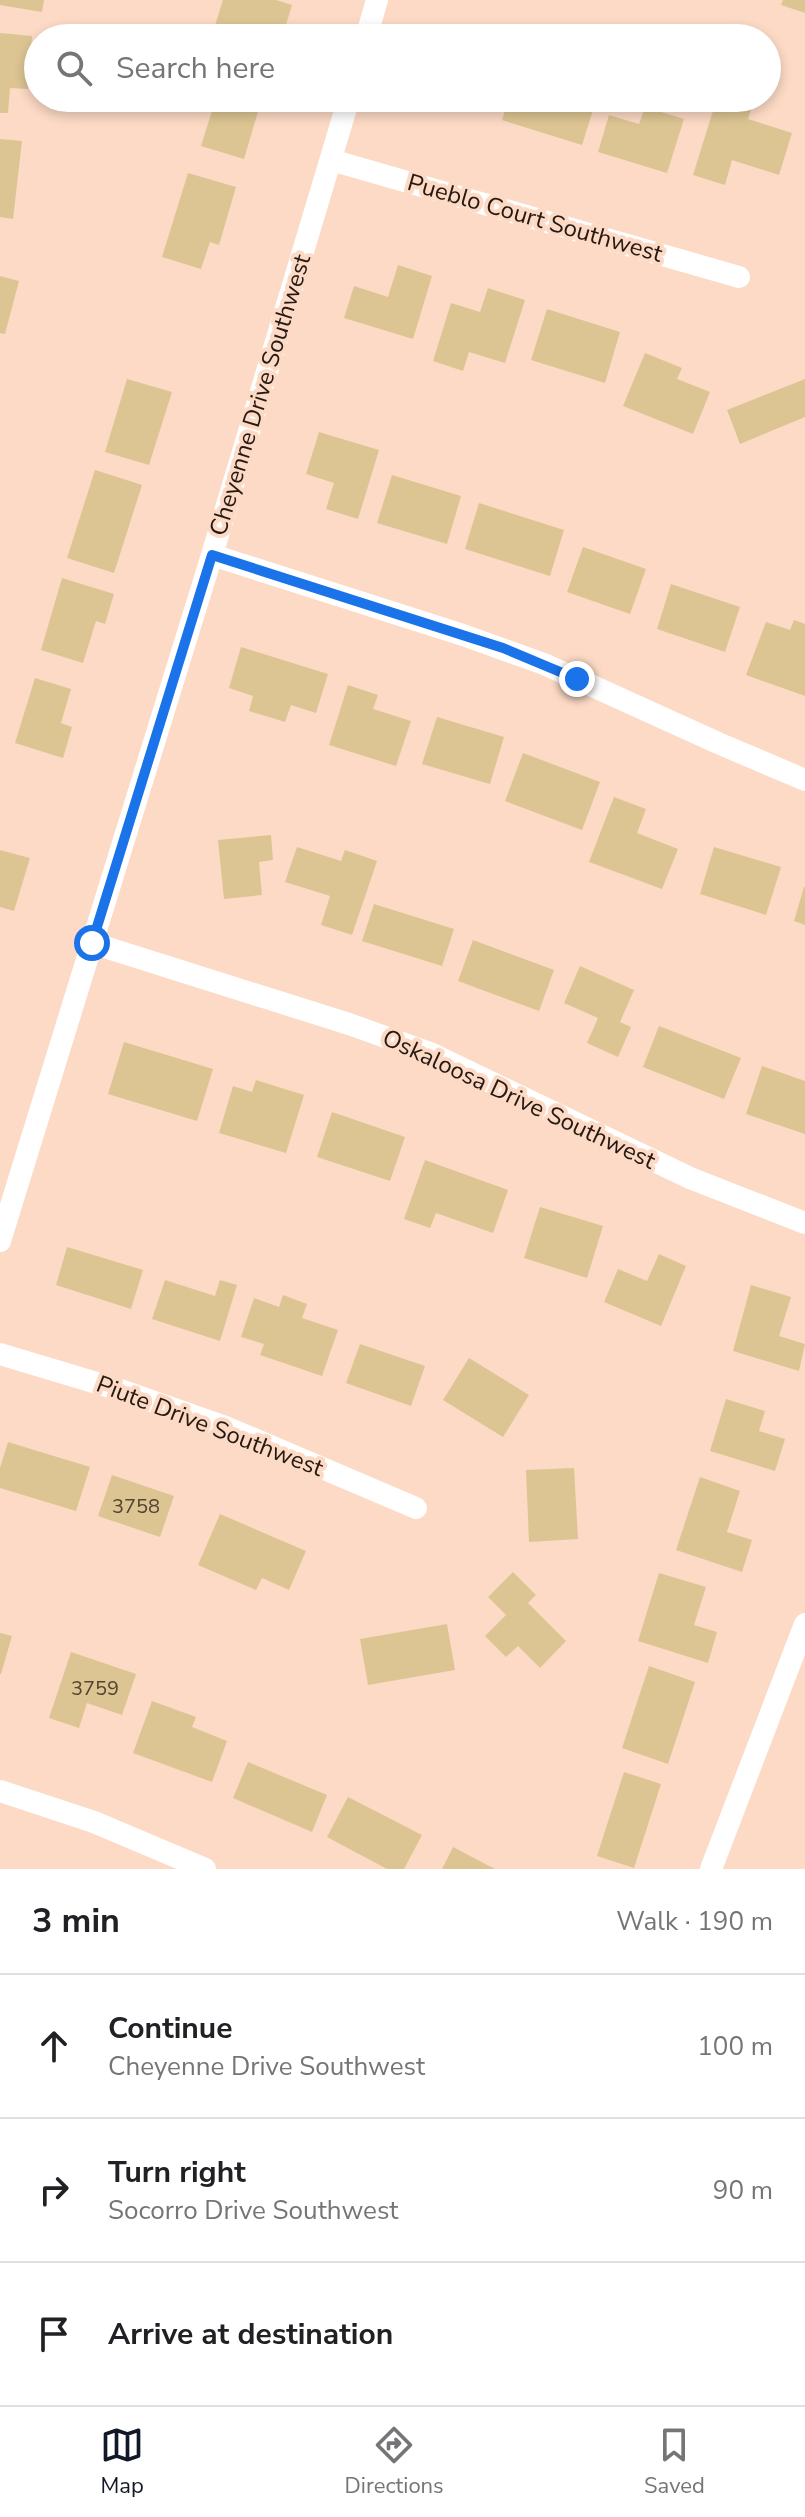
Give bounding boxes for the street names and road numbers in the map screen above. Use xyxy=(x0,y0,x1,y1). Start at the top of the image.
street label: Pueblo Court Southwest xyxy=(404,166,667,270)
street label: Cheyenne Drive Southwest xyxy=(202,250,318,540)
street label: Oskaloosa Drive Southwest xyxy=(377,1022,661,1177)
street label: Piute Drive Southwest xyxy=(92,1368,329,1484)

